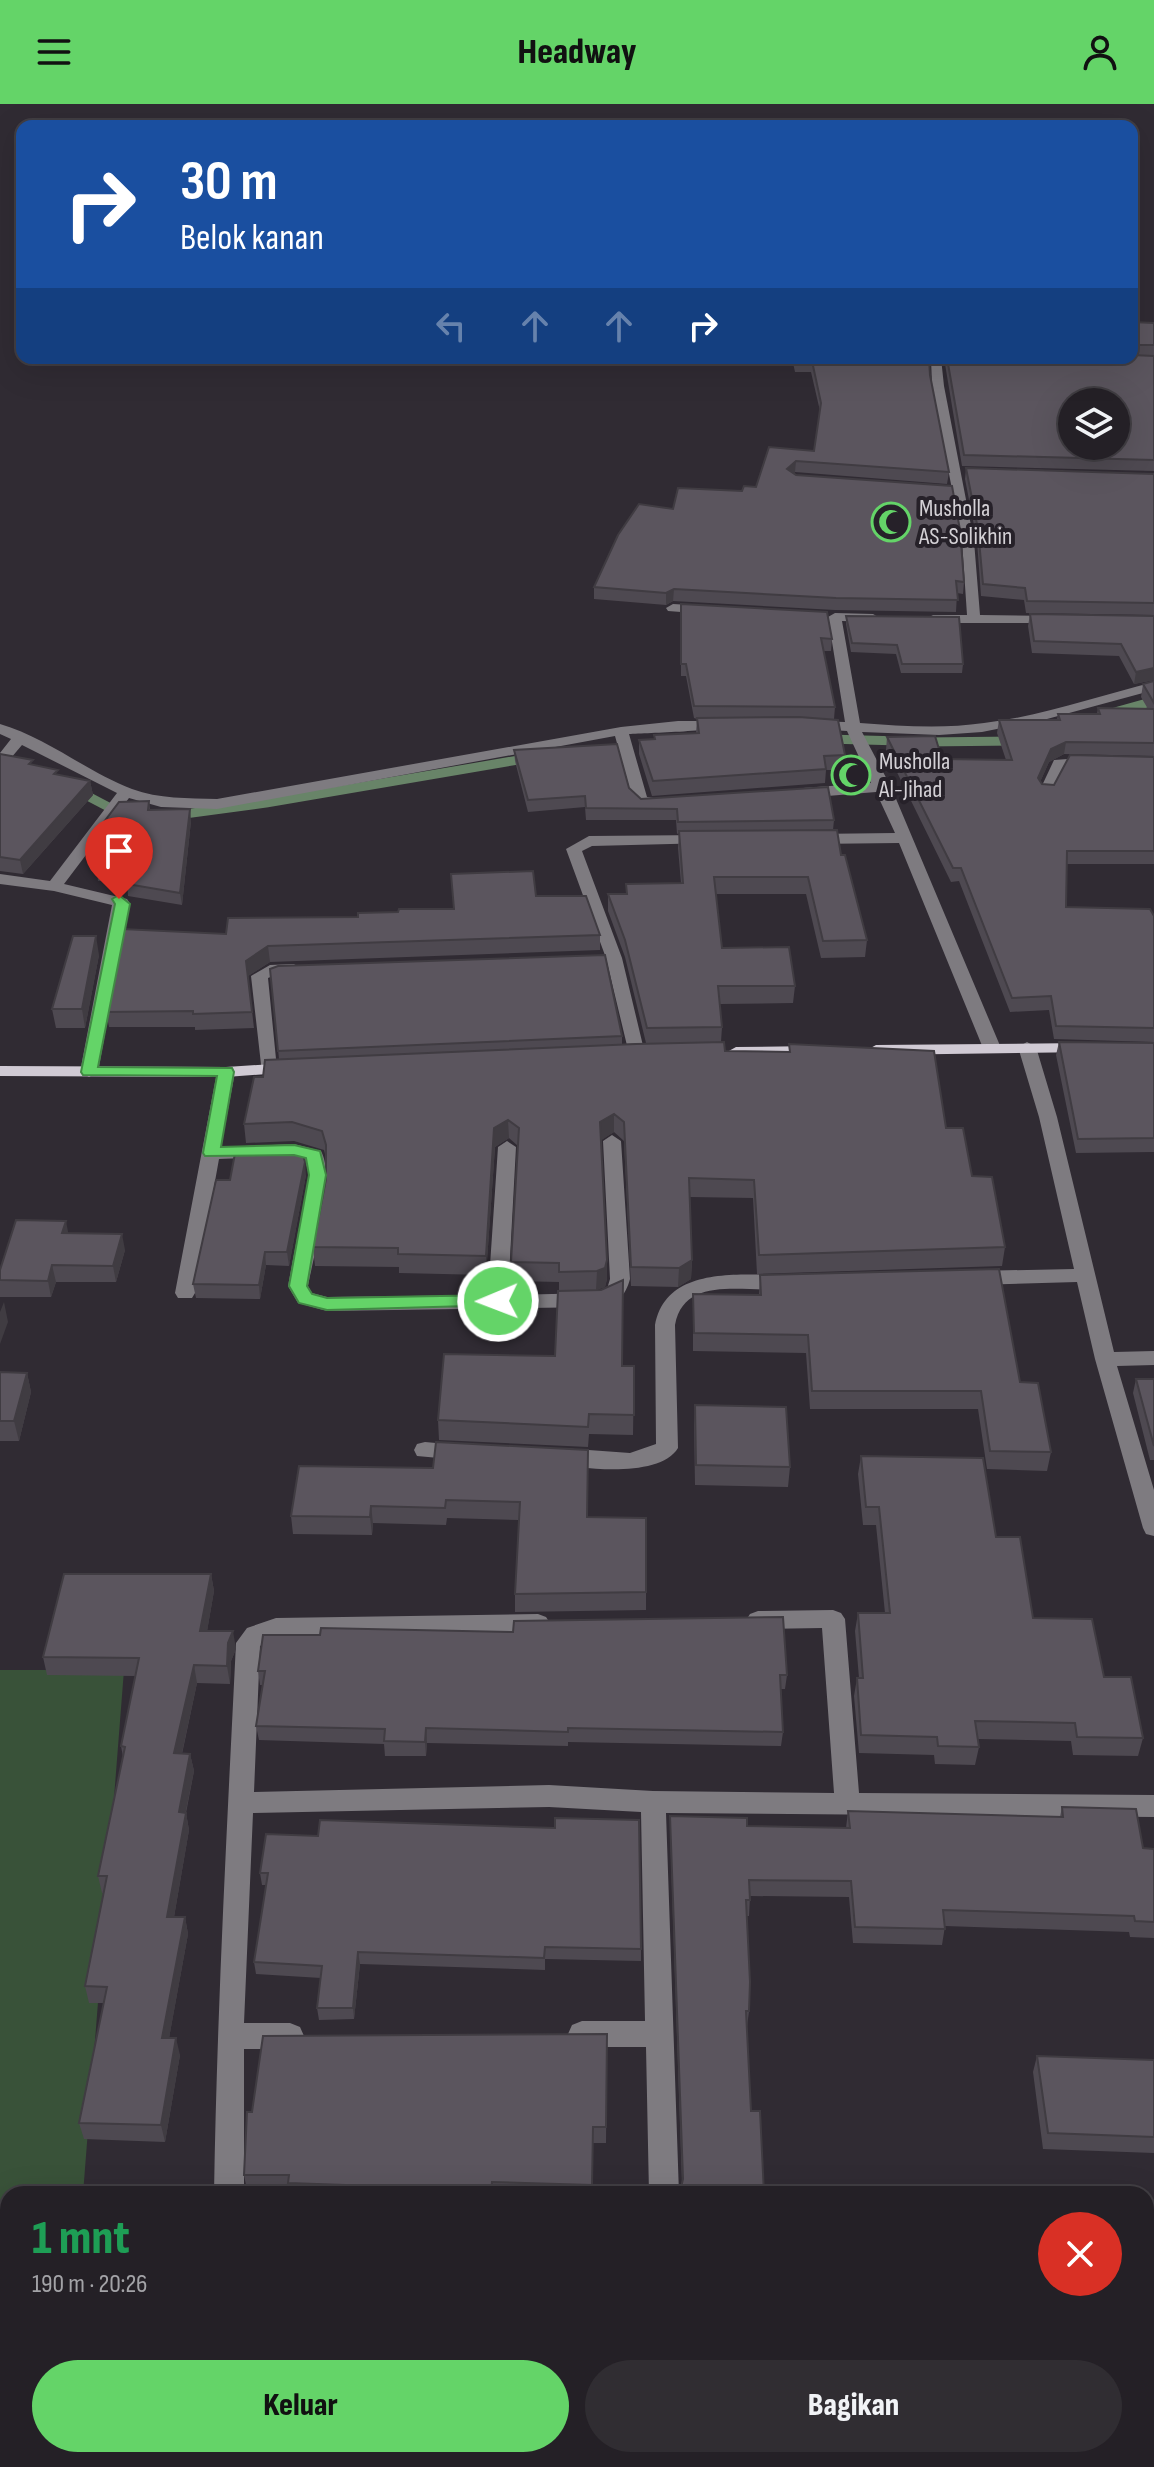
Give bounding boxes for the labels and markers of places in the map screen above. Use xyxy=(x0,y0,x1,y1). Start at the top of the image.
place label: Musholla AS-Solikhin xyxy=(918,494,1012,551)
mosque icon: Musholla AS-Solikhin xyxy=(870,501,912,543)
place label: Musholla Al-Jihad xyxy=(878,747,950,804)
mosque icon: Musholla Al-Jihad xyxy=(830,754,872,796)
pin xyxy=(85,817,153,899)

